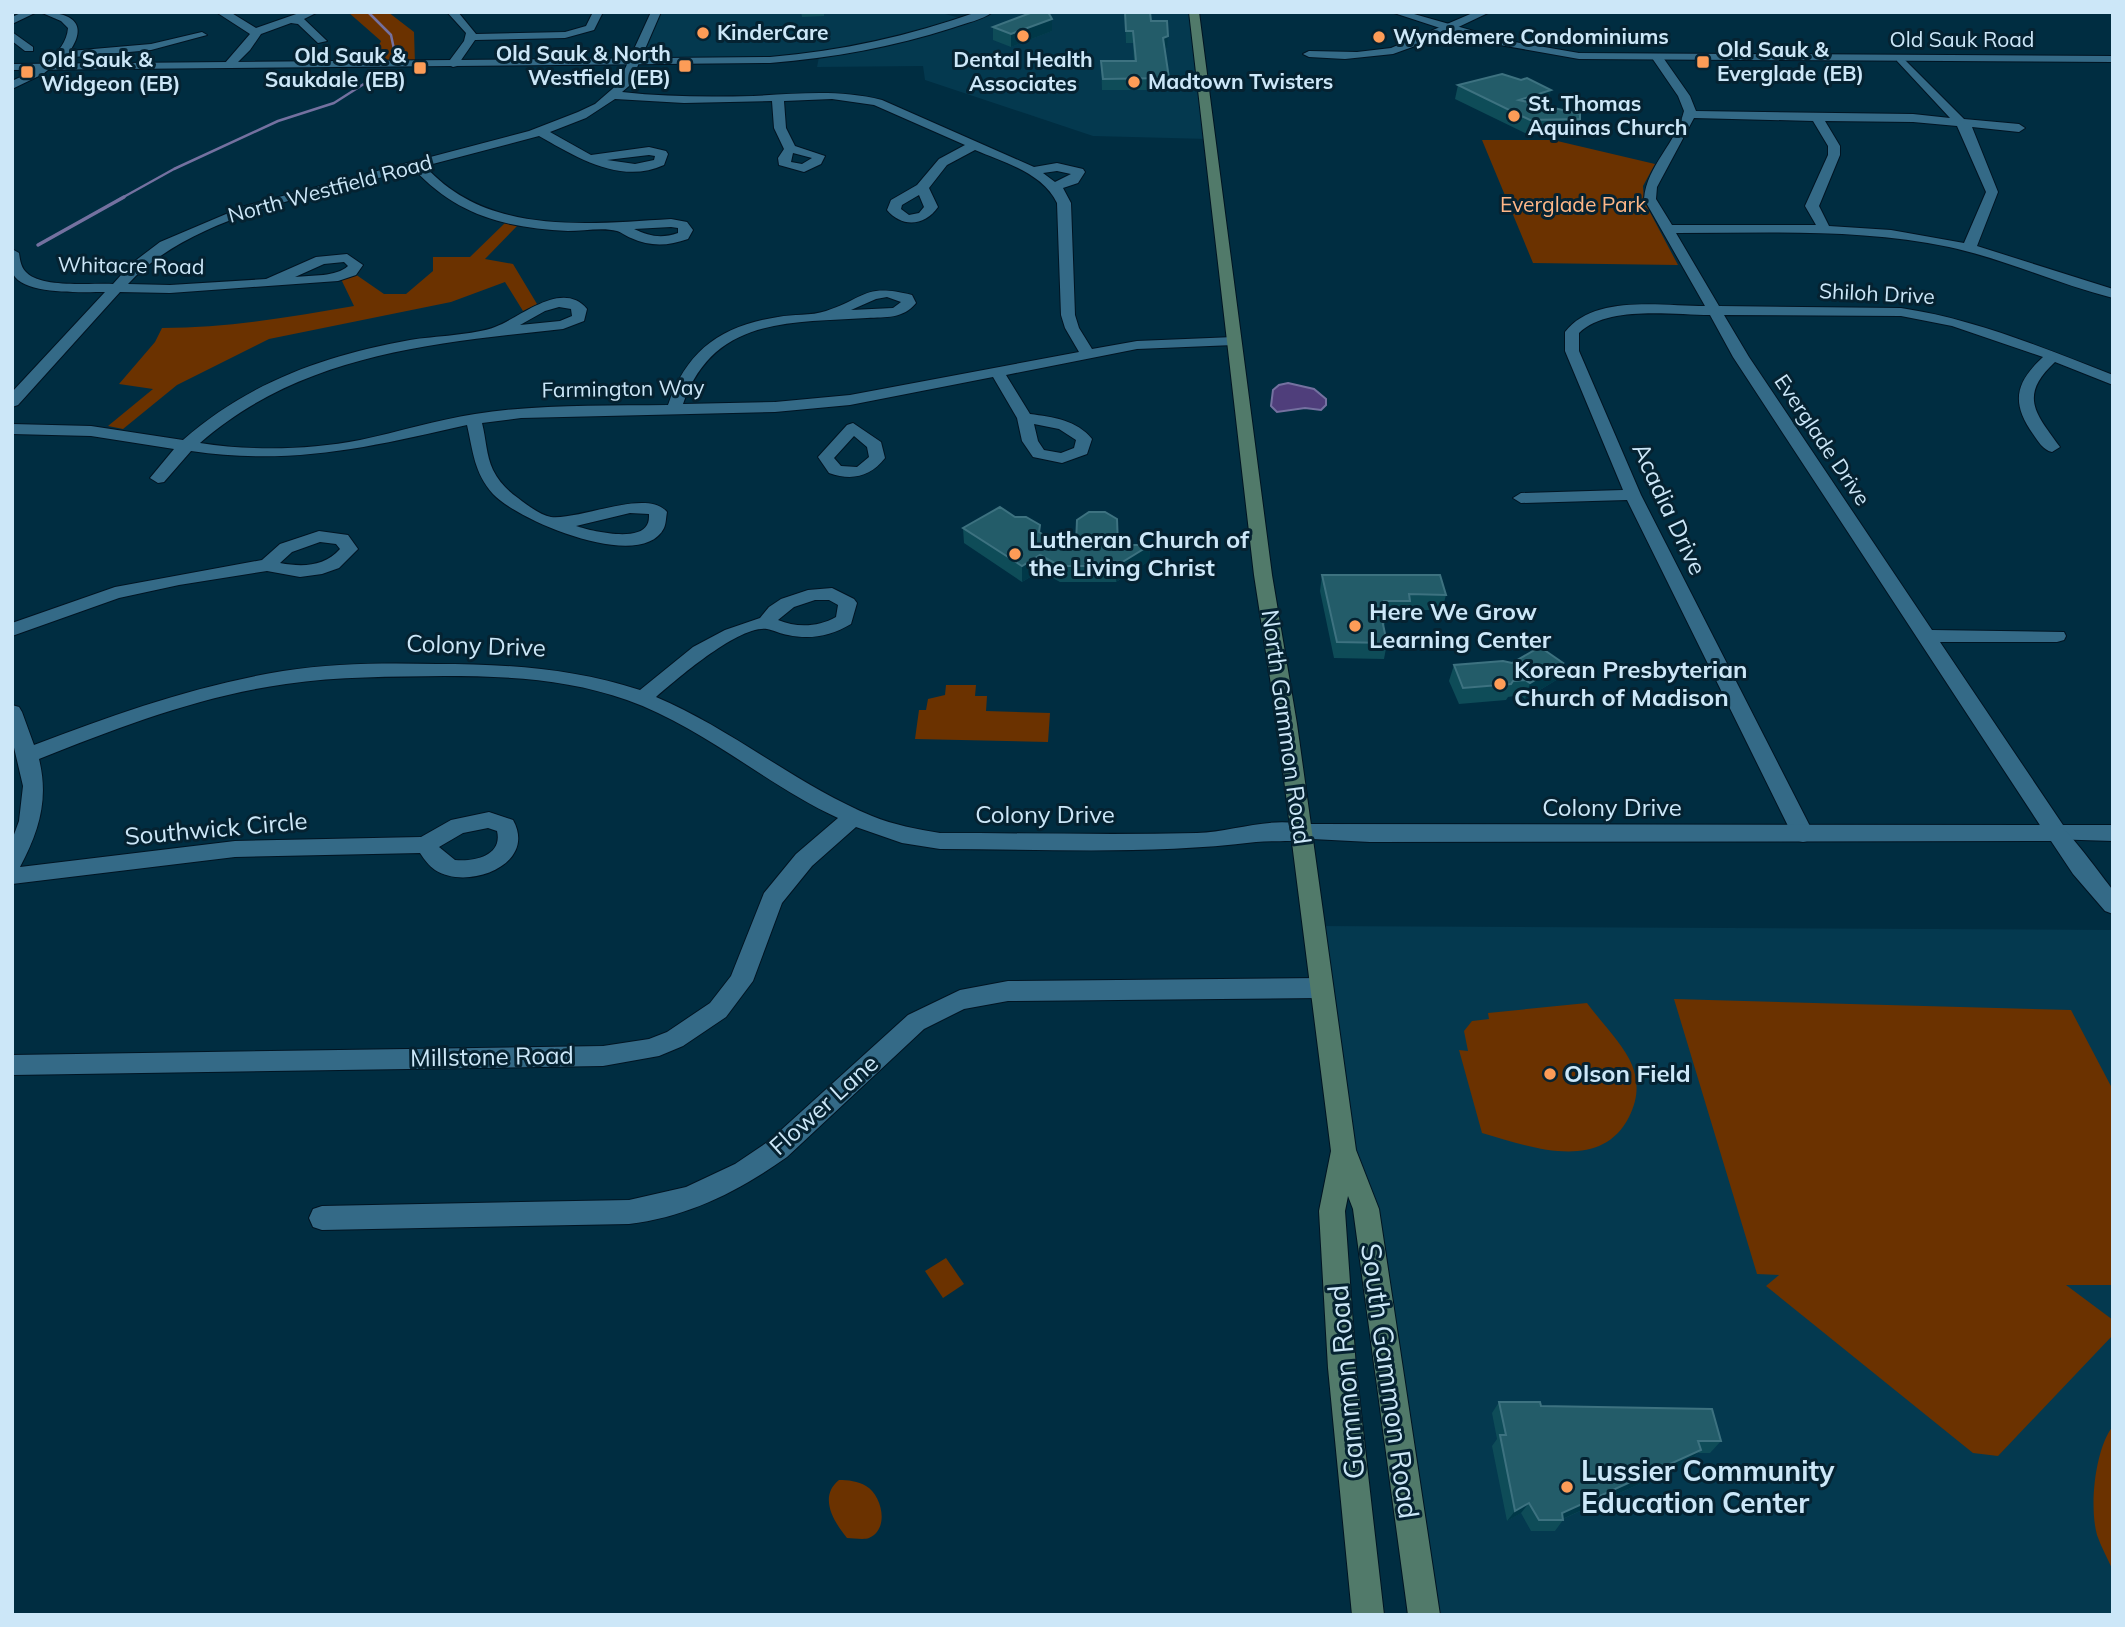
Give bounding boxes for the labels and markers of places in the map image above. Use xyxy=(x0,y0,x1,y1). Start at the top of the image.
place label: KinderCare xyxy=(717,19,829,45)
place label: Wyndemere Condominiums xyxy=(1393,23,1669,49)
marker: KinderCare xyxy=(695,25,711,41)
marker: Dental Health Associates xyxy=(1015,28,1031,44)
marker: Wyndemere Condominiums xyxy=(1371,29,1387,45)
place label: Old Sauk & Everglade (EB) xyxy=(1717,36,1864,86)
place label: Old Sauk & North Westfield (EB) xyxy=(496,40,671,90)
place label: Old Sauk & Saukdale (EB) xyxy=(265,42,407,92)
place label: Old Sauk & Widgeon (EB) xyxy=(41,46,180,96)
place label: Dental Health Associates xyxy=(953,46,1093,96)
marker: Old Sauk & Everglade (EB) xyxy=(1695,54,1711,70)
marker: Old Sauk & North Westfield (EB) xyxy=(677,58,693,74)
marker: Old Sauk & Saukdale (EB) xyxy=(412,60,428,76)
marker: Old Sauk & Widgeon (EB) xyxy=(19,64,35,80)
place label: Madtown Twisters xyxy=(1148,68,1333,94)
marker: Madtown Twisters xyxy=(1126,74,1142,90)
place label: St. Thomas Aquinas Church xyxy=(1528,90,1688,140)
marker: St. Thomas Aquinas Church xyxy=(1506,108,1522,124)
place label: Lutheran Church of the Living Christ xyxy=(1029,524,1250,582)
marker: Lutheran Church of the Living Christ xyxy=(1007,546,1023,562)
place label: Here We Grow Learning Center xyxy=(1369,596,1552,654)
marker: Here We Grow Learning Center xyxy=(1347,618,1363,634)
place label: Korean Presbyterian Church of Madison xyxy=(1514,654,1748,712)
marker: Korean Presbyterian Church of Madison xyxy=(1492,676,1508,692)
place label: Olson Field xyxy=(1564,1058,1691,1088)
marker: Olson Field xyxy=(1542,1066,1558,1082)
place label: Lussier Community Education Center xyxy=(1581,1453,1835,1520)
marker: Lussier Community Education Center xyxy=(1559,1479,1575,1495)

